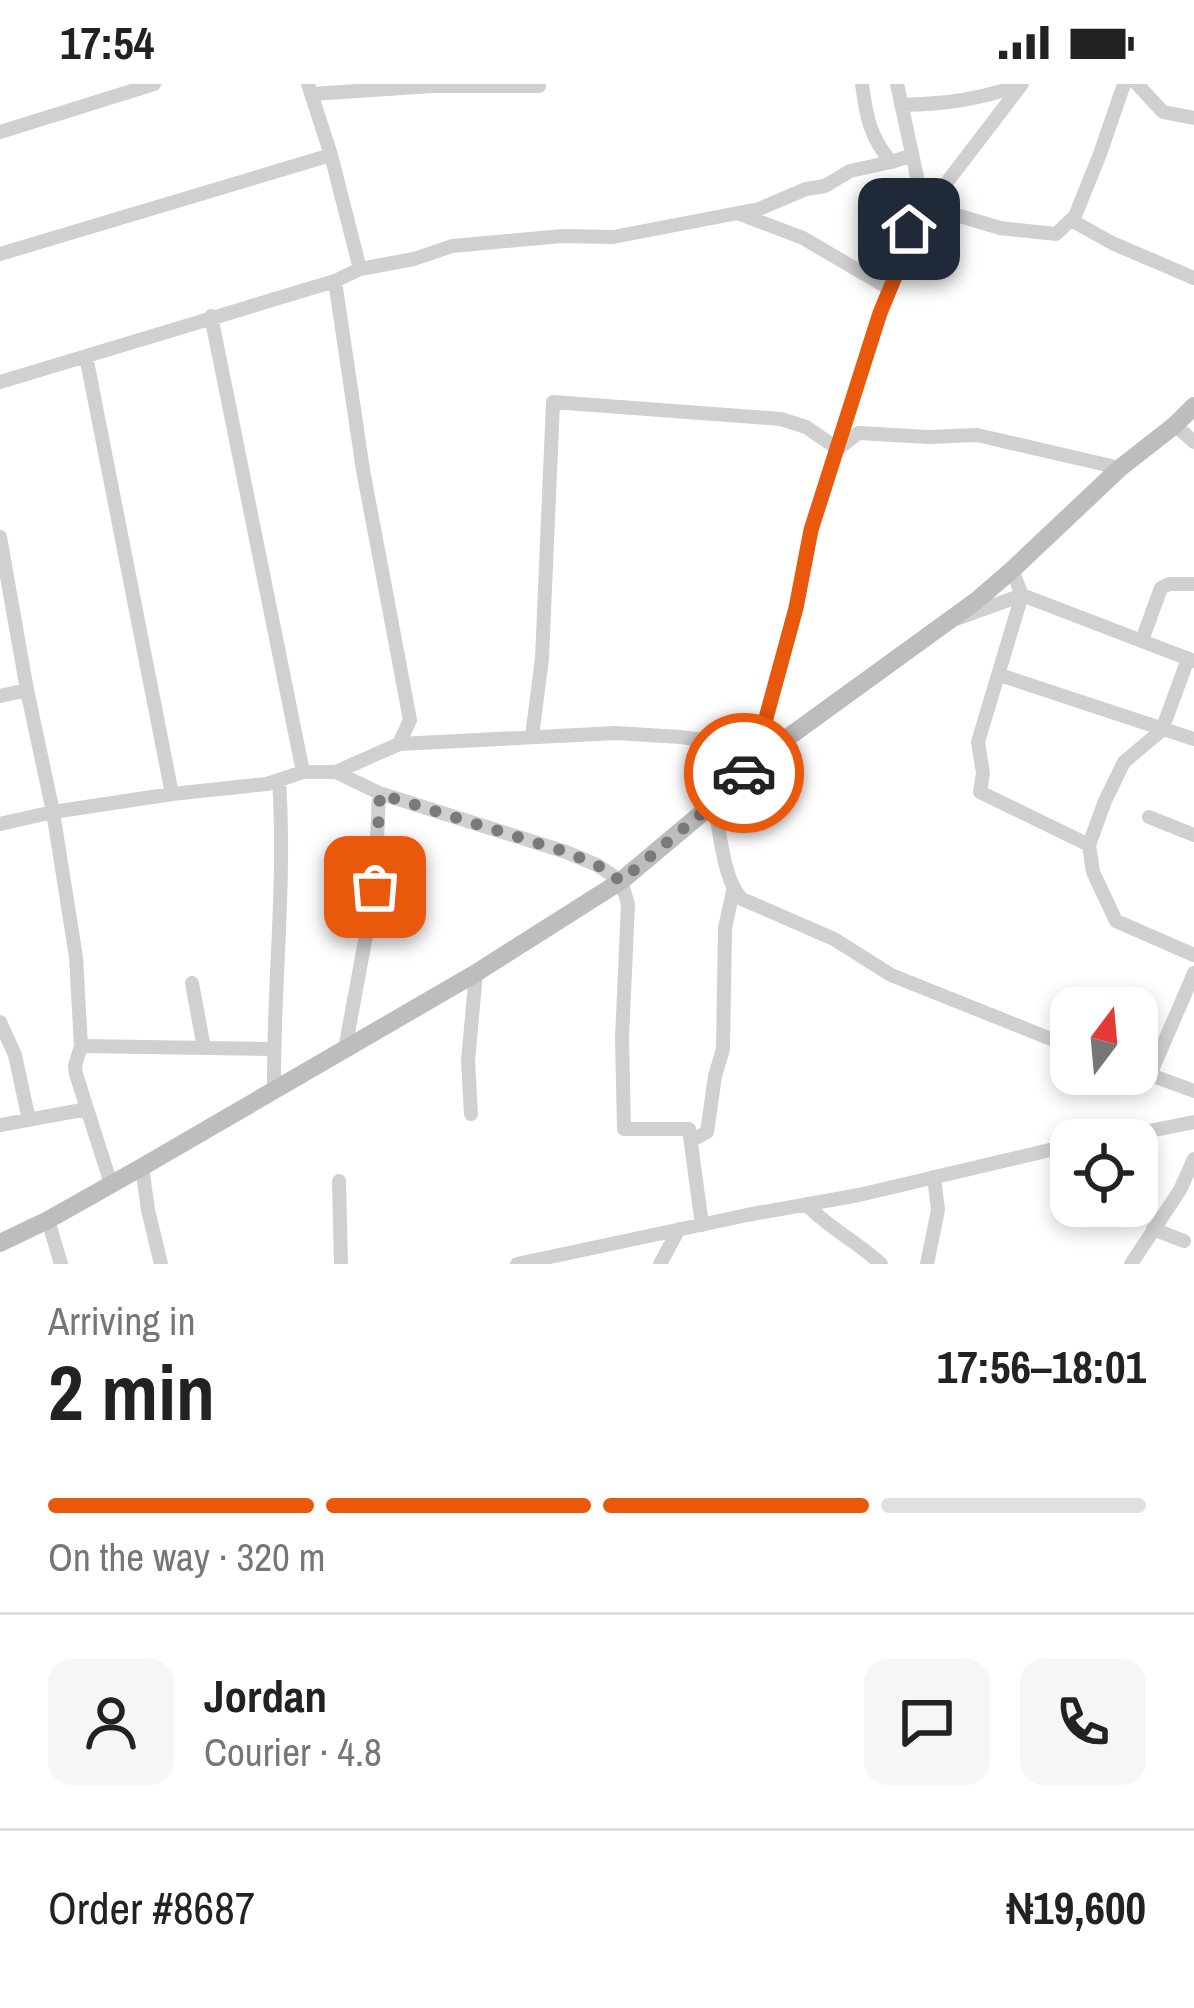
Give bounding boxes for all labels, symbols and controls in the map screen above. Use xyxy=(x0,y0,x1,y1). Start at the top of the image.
text: 17:54 xyxy=(60,12,154,73)
pin xyxy=(858,178,960,280)
icon: home xyxy=(876,196,942,262)
courier xyxy=(684,713,804,833)
icon: car xyxy=(711,740,777,806)
pin xyxy=(324,836,426,938)
icon: bag xyxy=(342,854,408,920)
north arrow xyxy=(1050,987,1158,1095)
map controls xyxy=(1050,987,1158,1227)
button: locate xyxy=(1050,1119,1158,1227)
text: Arriving in xyxy=(48,1295,196,1347)
text: 17:56–18:01 xyxy=(937,1336,1146,1397)
text: 2 min xyxy=(48,1339,215,1444)
text: On the way · 320 m xyxy=(48,1531,325,1583)
button: person xyxy=(48,1659,174,1785)
button: chat xyxy=(864,1659,990,1785)
button: phone xyxy=(1020,1659,1146,1785)
text: Jordan xyxy=(204,1665,327,1726)
text: Courier · 4.8 xyxy=(204,1726,382,1778)
text: Order #8687 xyxy=(48,1877,255,1938)
text: ₦19,600 xyxy=(1006,1877,1146,1938)

